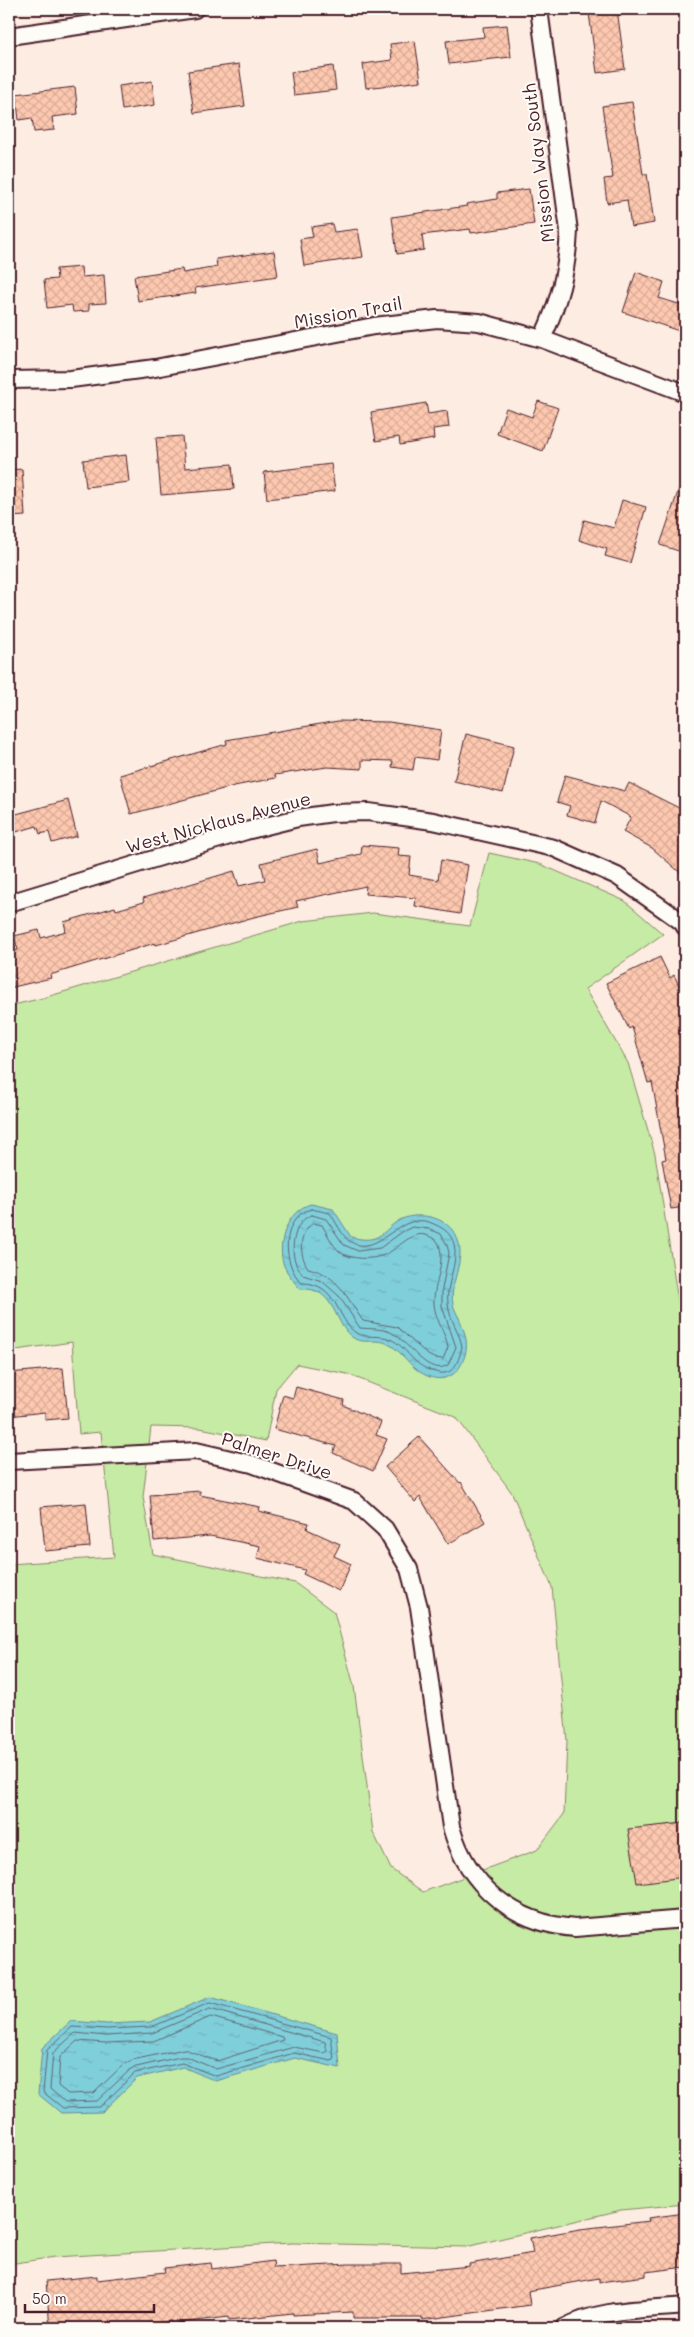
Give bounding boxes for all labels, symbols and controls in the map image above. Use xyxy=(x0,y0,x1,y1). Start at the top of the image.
street label: Mission Way South xyxy=(516,82,560,244)
street label: Mission Trail xyxy=(292,291,404,333)
street label: West Nicklaus Avenue xyxy=(123,786,313,858)
street label: Palmer Drive xyxy=(219,1426,335,1484)
scale bar xyxy=(25,2282,154,2314)
text: 50 m xyxy=(32,2288,67,2308)

